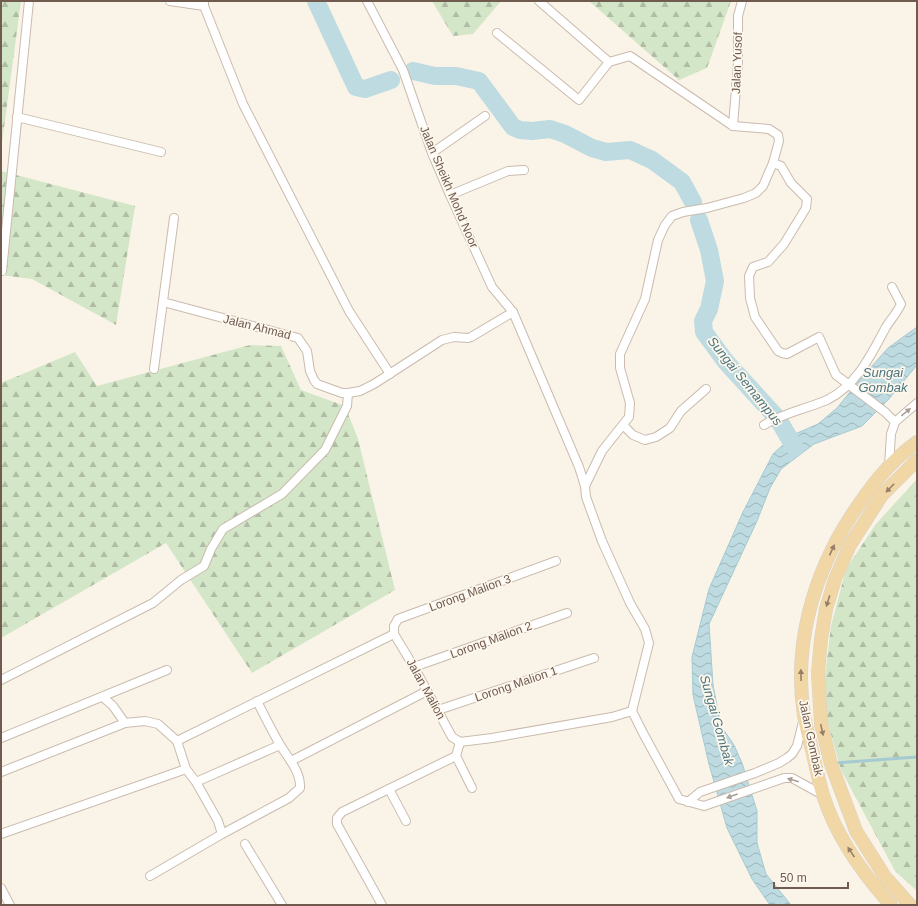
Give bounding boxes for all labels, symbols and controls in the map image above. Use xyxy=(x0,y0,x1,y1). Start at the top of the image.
street label: Jalan Yusof xyxy=(729,31,745,94)
street label: Jalan Sheikh Mohd Noor xyxy=(417,124,481,250)
street label: Jalan Ahmad xyxy=(222,312,292,342)
water label: Sungai Semampus xyxy=(705,334,786,429)
water label: Sungai Gombak xyxy=(858,365,909,395)
one-way arrow xyxy=(900,408,911,417)
one-way arrow xyxy=(885,483,895,493)
one-way arrow xyxy=(829,544,835,555)
street label: Lorong Malion 3 xyxy=(427,572,513,614)
one-way arrow xyxy=(825,595,831,607)
street label: Lorong Malion 2 xyxy=(448,619,534,661)
street label: Jalan Malion xyxy=(404,656,448,722)
street label: Lorong Malion 1 xyxy=(473,663,559,705)
one-way arrow xyxy=(798,668,804,681)
water label: Sungai Gombak xyxy=(697,673,737,768)
street label: Jalan Gombak xyxy=(796,699,826,778)
one-way arrow xyxy=(819,724,825,736)
one-way arrow xyxy=(787,777,799,783)
one-way arrow xyxy=(726,793,738,799)
one-way arrow xyxy=(847,847,855,857)
scale bar xyxy=(774,864,848,890)
text: 50 m xyxy=(780,871,807,885)

